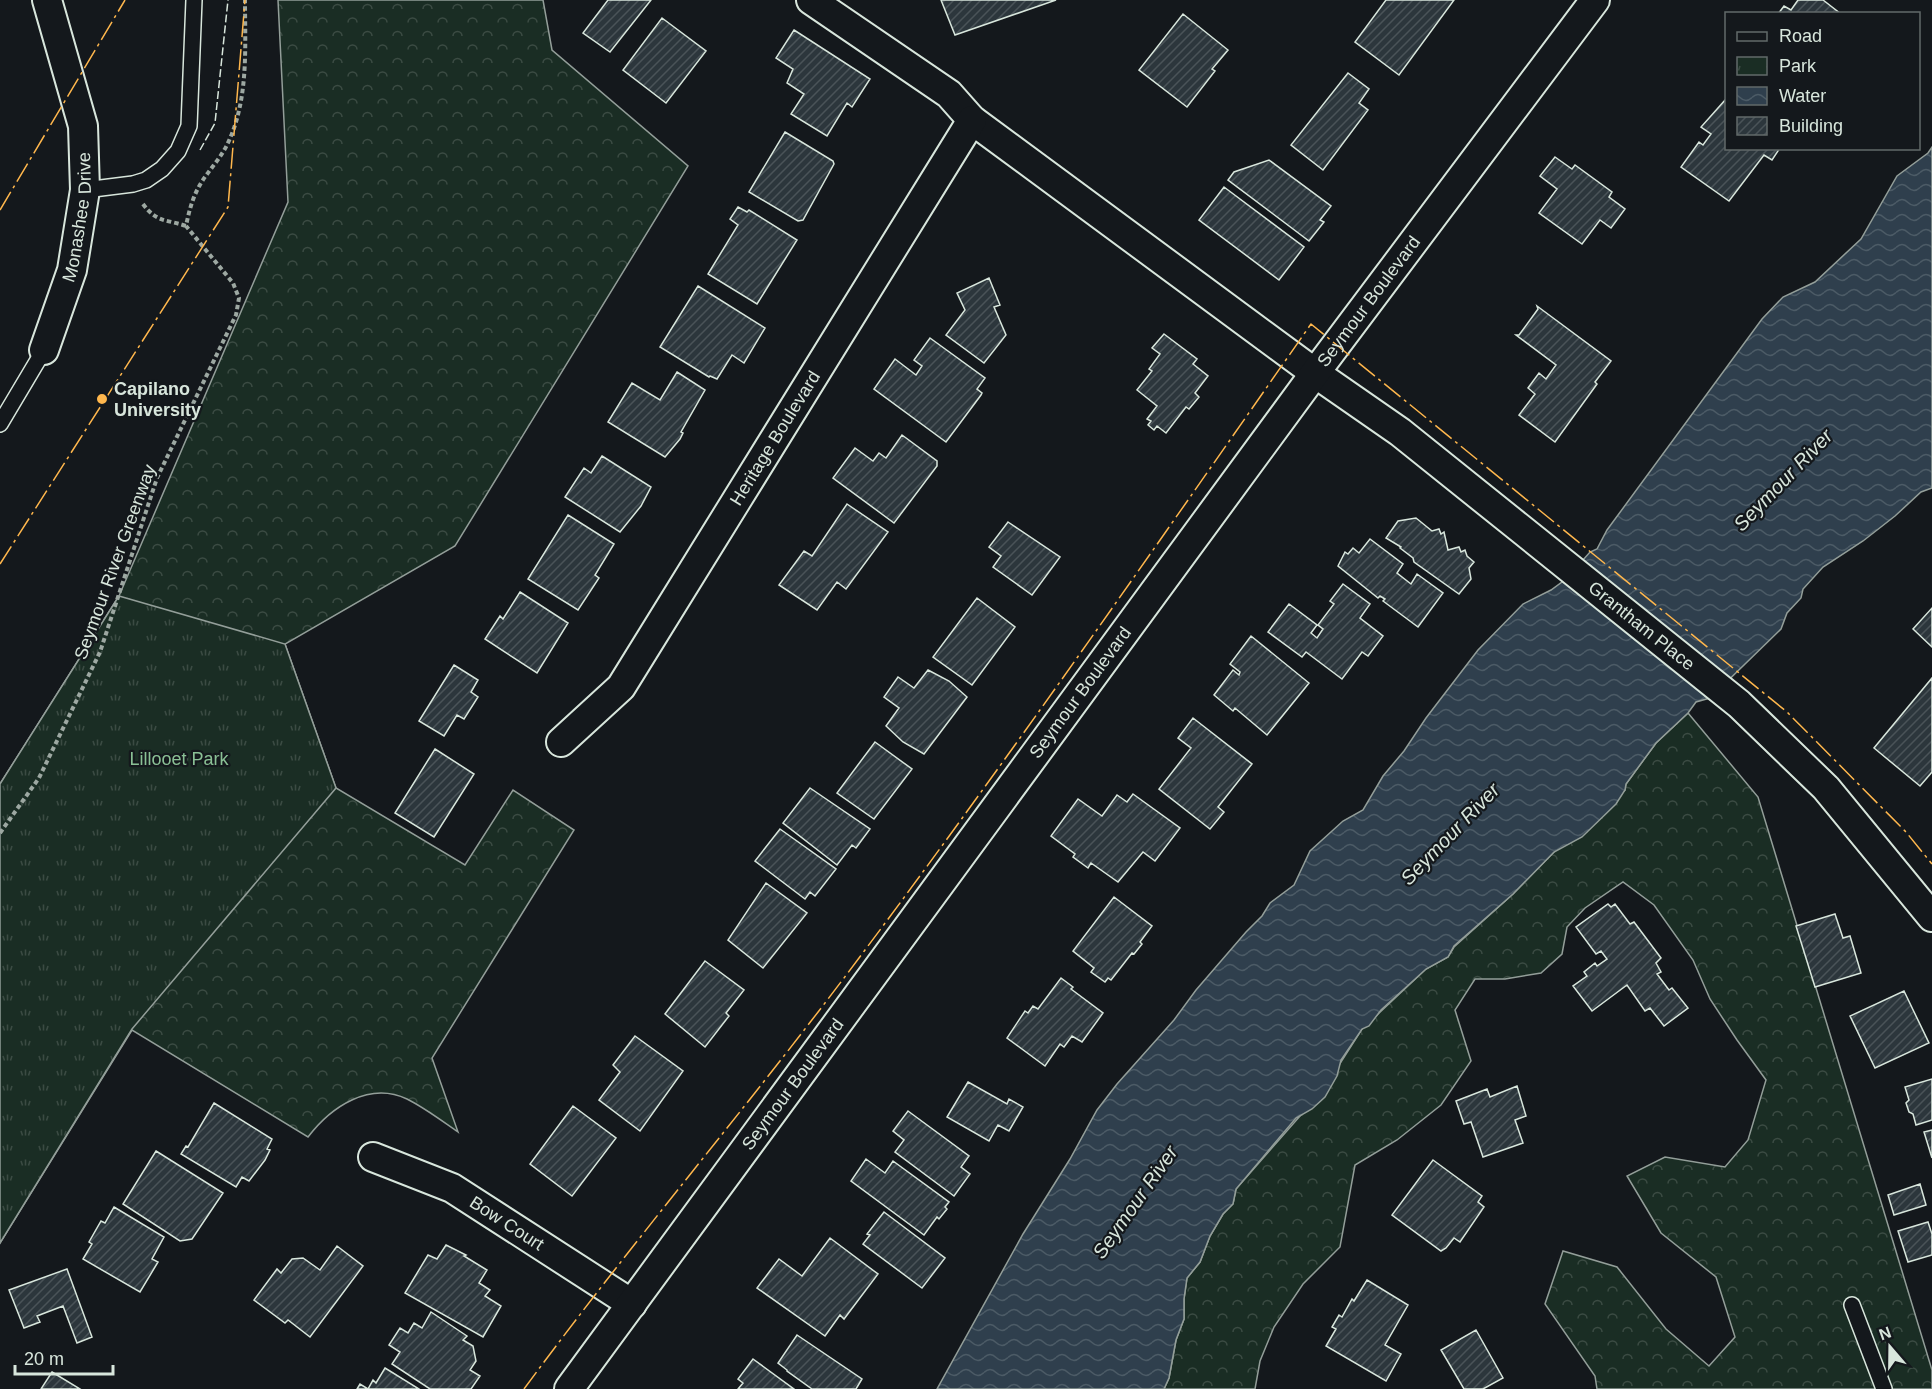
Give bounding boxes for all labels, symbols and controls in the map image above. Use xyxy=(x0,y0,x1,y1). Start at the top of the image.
legend xyxy=(1725,12,1920,150)
text: Road xyxy=(1779,26,1822,46)
text: Park xyxy=(1779,56,1817,76)
text: Water xyxy=(1779,86,1826,106)
text: Building xyxy=(1779,116,1843,136)
street label: Monashee Drive xyxy=(58,152,95,285)
street label: Seymour Boulevard xyxy=(1313,232,1424,371)
street label: Heritage Boulevard xyxy=(726,367,824,509)
place label: Capilano University xyxy=(114,379,201,420)
marker: Capilano University xyxy=(95,392,109,406)
water label: Seymour River xyxy=(1729,424,1838,535)
street label: Seymour River Greenway xyxy=(70,462,160,662)
street label: Grantham Place xyxy=(1584,577,1699,674)
street label: Seymour Boulevard xyxy=(1025,623,1135,762)
park label: Lillooet Park xyxy=(129,749,230,769)
water label: Seymour River xyxy=(1396,778,1505,889)
street label: Seymour Boulevard xyxy=(738,1015,848,1154)
water label: Seymour River xyxy=(1088,1140,1183,1262)
street label: Bow Court xyxy=(466,1192,548,1254)
north arrow xyxy=(1860,1317,1920,1377)
text: N xyxy=(1877,1323,1893,1343)
scale bar xyxy=(15,1338,112,1376)
text: 20 m xyxy=(24,1349,64,1369)

